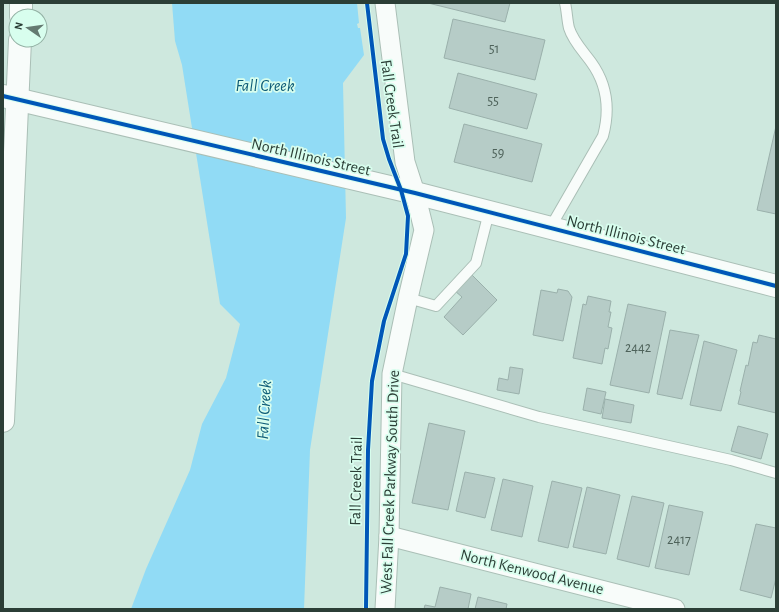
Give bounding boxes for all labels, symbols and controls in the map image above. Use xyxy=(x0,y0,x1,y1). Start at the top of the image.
north arrow xyxy=(8,8,48,48)
text: N xyxy=(13,21,25,31)
house number: 51 xyxy=(489,42,499,56)
street label: Fall Creek Trail xyxy=(378,59,406,149)
water label: Fall Creek xyxy=(235,77,295,94)
house number: 55 xyxy=(487,94,499,108)
street label: North Illinois Street xyxy=(250,136,372,178)
house number: 59 xyxy=(492,146,504,160)
street label: North Illinois Street xyxy=(565,213,687,257)
house number: 2442 xyxy=(625,341,651,355)
street label: West Fall Creek Parkway South Drive xyxy=(378,370,403,594)
water label: Fall Creek xyxy=(254,380,274,440)
street label: Fall Creek Trail xyxy=(347,436,365,526)
house number: 2417 xyxy=(667,533,691,547)
street label: North Kenwood Avenue xyxy=(459,546,605,598)

